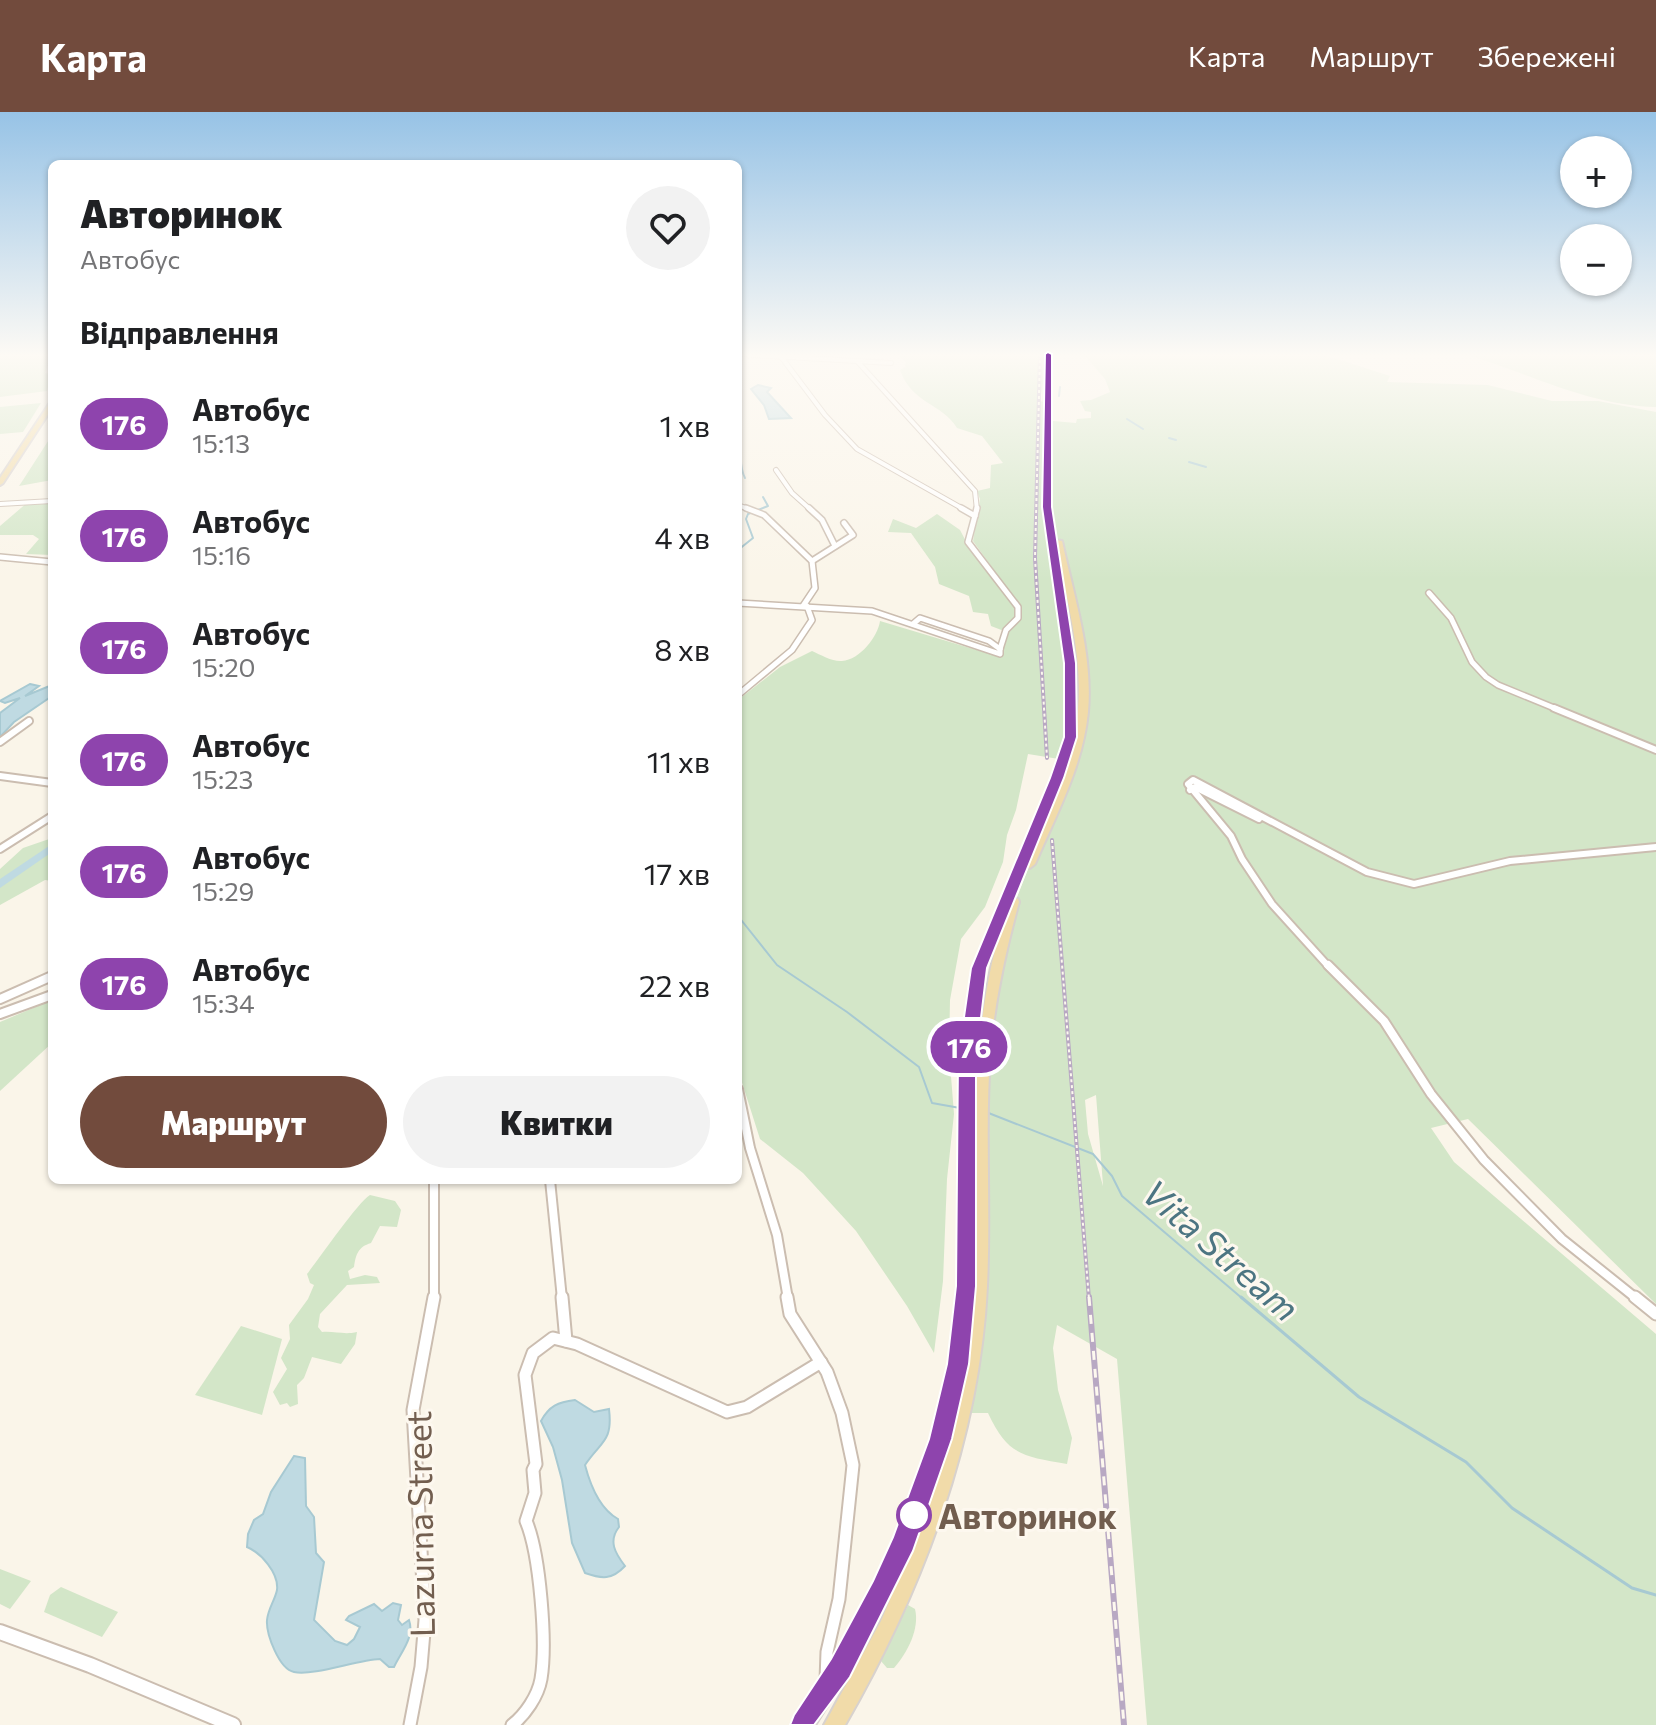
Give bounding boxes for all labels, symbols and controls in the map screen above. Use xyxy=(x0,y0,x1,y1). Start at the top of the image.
text: Карта xyxy=(40,33,147,80)
text: Карта xyxy=(1188,39,1265,73)
text: Маршрут xyxy=(1309,39,1434,73)
text: Збережені xyxy=(1478,39,1616,73)
map controls xyxy=(1560,136,1632,296)
button: + xyxy=(1560,136,1632,208)
button: heart xyxy=(626,186,710,270)
text: Авторинок xyxy=(80,189,282,236)
button: − xyxy=(1560,224,1632,296)
text: Автобус xyxy=(80,243,180,274)
text: Відправлення xyxy=(80,313,279,350)
text: Автобус xyxy=(192,390,310,427)
text: 1 хв xyxy=(660,406,710,443)
text: 176 xyxy=(101,407,147,441)
text: 15:13 xyxy=(192,427,250,458)
text: Автобус xyxy=(192,502,310,539)
text: 4 хв xyxy=(654,518,710,555)
text: 176 xyxy=(101,519,147,553)
text: 15:16 xyxy=(192,539,251,570)
text: Автобус xyxy=(192,614,310,651)
text: 8 хв xyxy=(654,630,710,667)
text: 176 xyxy=(101,631,147,665)
text: 15:20 xyxy=(192,651,256,682)
text: Автобус xyxy=(192,726,310,763)
text: 11 хв xyxy=(647,742,710,779)
text: 176 xyxy=(101,743,147,777)
text: 15:23 xyxy=(192,763,253,794)
text: Автобус xyxy=(192,838,310,875)
text: 17 хв xyxy=(644,854,710,891)
text: 176 xyxy=(101,855,147,889)
text: 15:29 xyxy=(192,875,254,906)
text: Автобус xyxy=(192,950,310,987)
text: 22 хв xyxy=(639,966,710,1003)
text: 176 xyxy=(101,967,147,1001)
text: 15:34 xyxy=(192,987,255,1018)
line badge: 176 xyxy=(923,1021,1015,1073)
text: 176 xyxy=(946,1030,992,1064)
button: Маршрут xyxy=(80,1076,387,1168)
button: Квитки xyxy=(403,1076,710,1168)
water label: Vita Stream xyxy=(1135,1169,1309,1329)
street label: Lazurna Street xyxy=(396,1410,442,1638)
place label: Авторинок xyxy=(938,1494,1117,1536)
marker: Авторинок xyxy=(897,1498,931,1532)

